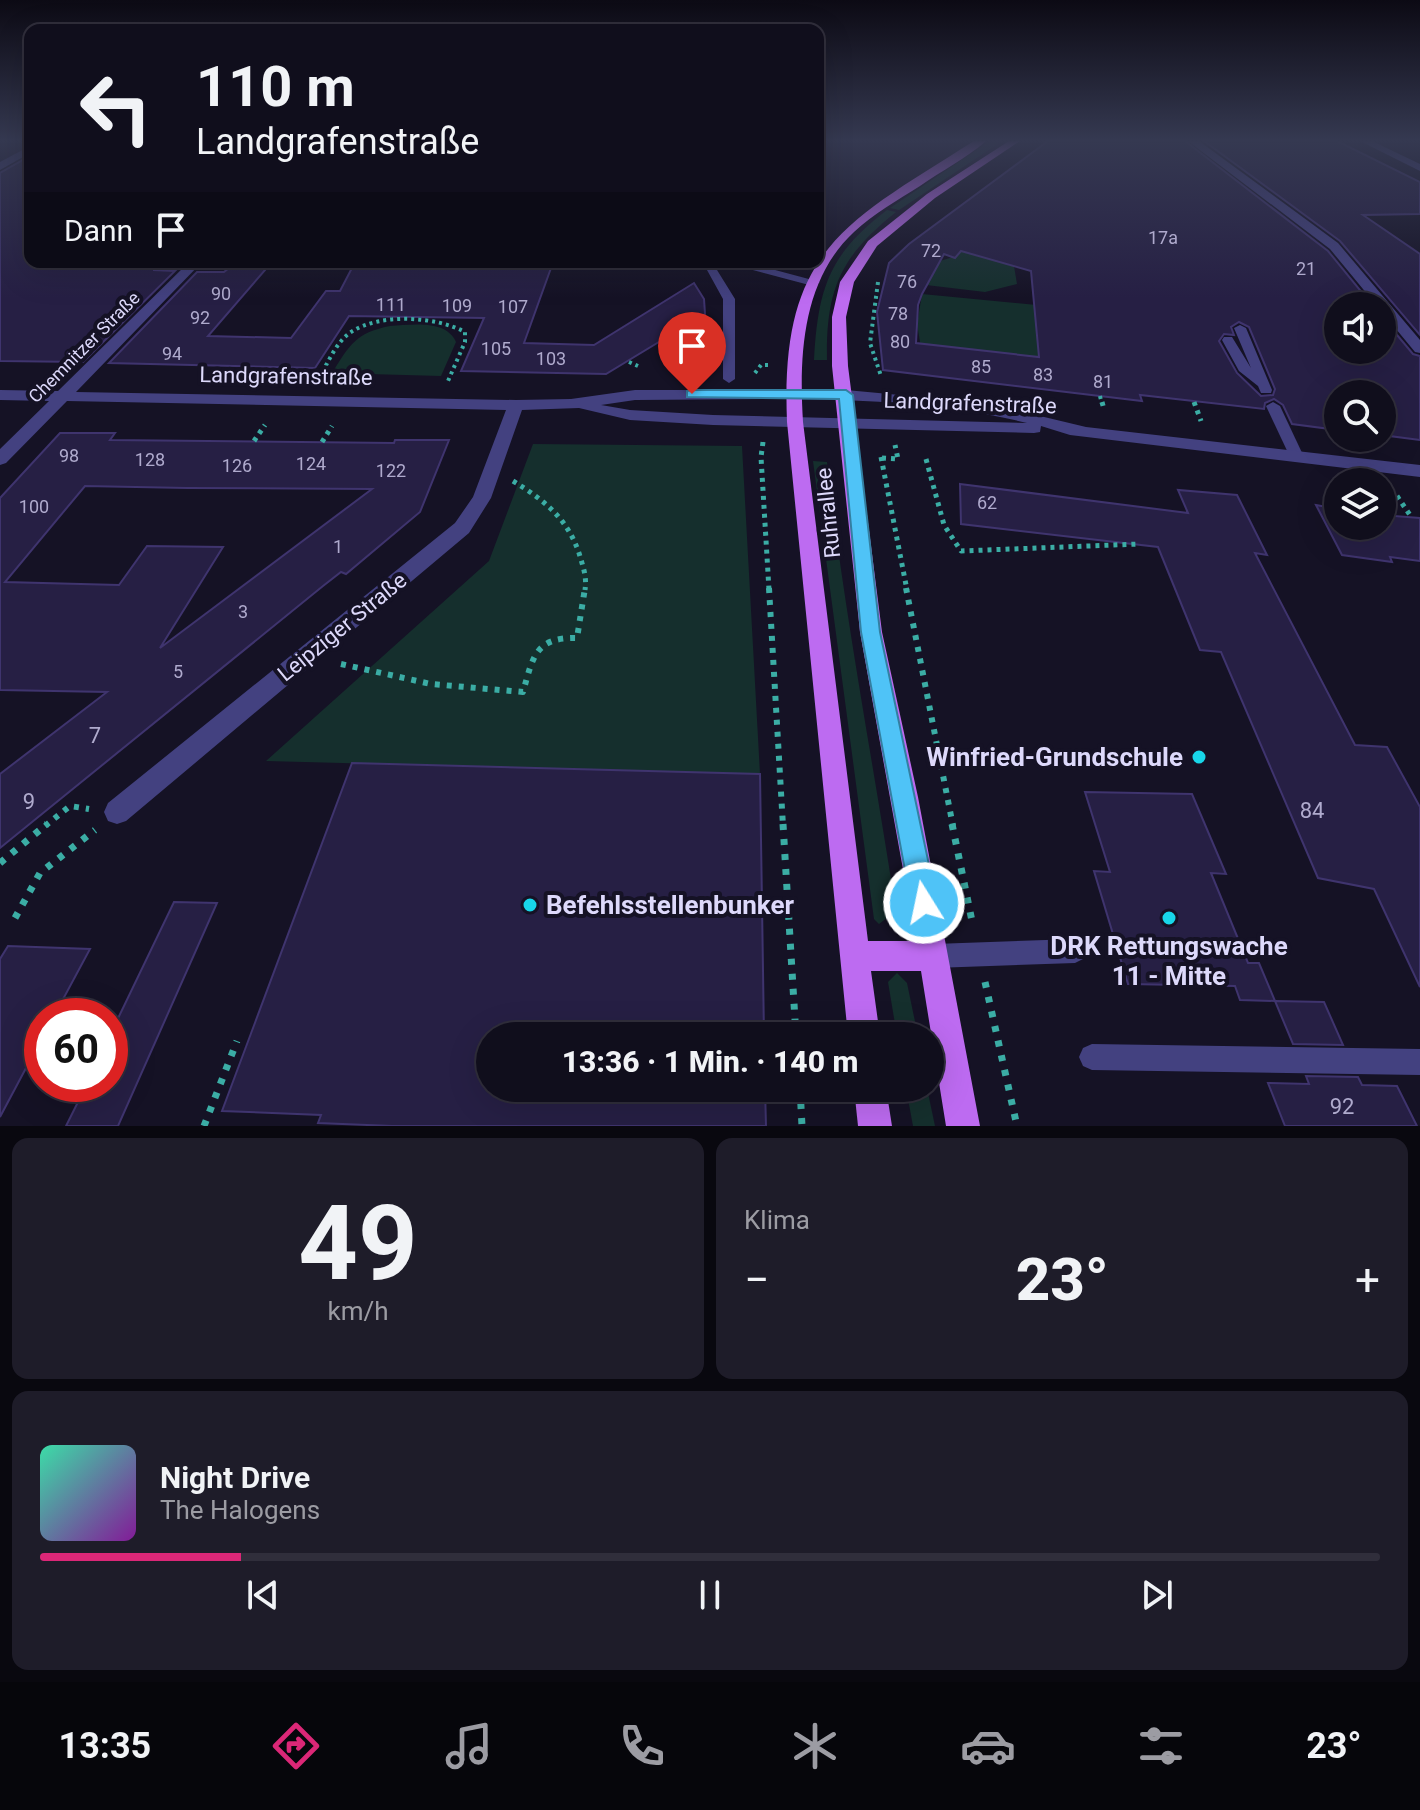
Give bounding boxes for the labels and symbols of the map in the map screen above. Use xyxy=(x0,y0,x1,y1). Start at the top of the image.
house number: 17a xyxy=(1148,227,1178,248)
house number: 72 xyxy=(921,240,941,261)
house number: 21 xyxy=(1296,258,1316,279)
house number: 76 xyxy=(897,271,917,292)
house number: 90 xyxy=(211,283,231,304)
street label: Chemnitzer Straße xyxy=(24,287,144,407)
house number: 111 xyxy=(376,294,406,315)
house number: 109 xyxy=(442,295,472,316)
house number: 107 xyxy=(498,296,528,317)
house number: 78 xyxy=(888,303,908,324)
house number: 92 xyxy=(190,307,210,328)
pin xyxy=(658,312,726,394)
house number: 80 xyxy=(890,331,910,352)
house number: 105 xyxy=(481,338,511,359)
house number: 94 xyxy=(162,343,182,364)
house number: 103 xyxy=(536,348,566,369)
house number: 85 xyxy=(971,356,991,377)
street label: Landgrafenstraße xyxy=(199,362,373,390)
house number: 83 xyxy=(1033,364,1053,385)
house number: 81 xyxy=(1093,371,1113,392)
street label: Landgrafenstraße xyxy=(883,387,1057,419)
house number: 98 xyxy=(59,445,79,466)
house number: 128 xyxy=(135,449,165,470)
house number: 124 xyxy=(296,453,326,474)
house number: 126 xyxy=(222,455,252,476)
house number: 122 xyxy=(376,460,406,481)
street label: Ruhrallee xyxy=(811,467,845,559)
house number: 62 xyxy=(977,492,997,513)
house number: 100 xyxy=(19,496,49,517)
house number: 1 xyxy=(333,536,343,557)
street label: Leipziger Straße xyxy=(273,567,411,687)
house number: 3 xyxy=(238,601,248,622)
house number: 5 xyxy=(173,661,183,682)
house number: 7 xyxy=(89,723,101,748)
place label: Winfried-Grundschule xyxy=(926,742,1183,772)
marker: Winfried-Grundschule xyxy=(1190,748,1208,766)
house number: 9 xyxy=(23,789,35,814)
house number: 84 xyxy=(1300,798,1324,823)
position arrow xyxy=(882,861,966,945)
place label: Befehlsstellenbunker xyxy=(546,890,794,920)
marker: Befehlsstellenbunker xyxy=(521,896,539,914)
marker: DRK Rettungswache 11 - Mitte xyxy=(1160,909,1178,927)
place label: DRK Rettungswache 11 - Mitte xyxy=(1050,931,1288,991)
speed limit sign: 60 xyxy=(24,998,128,1102)
house number: 92 xyxy=(1330,1094,1354,1119)

